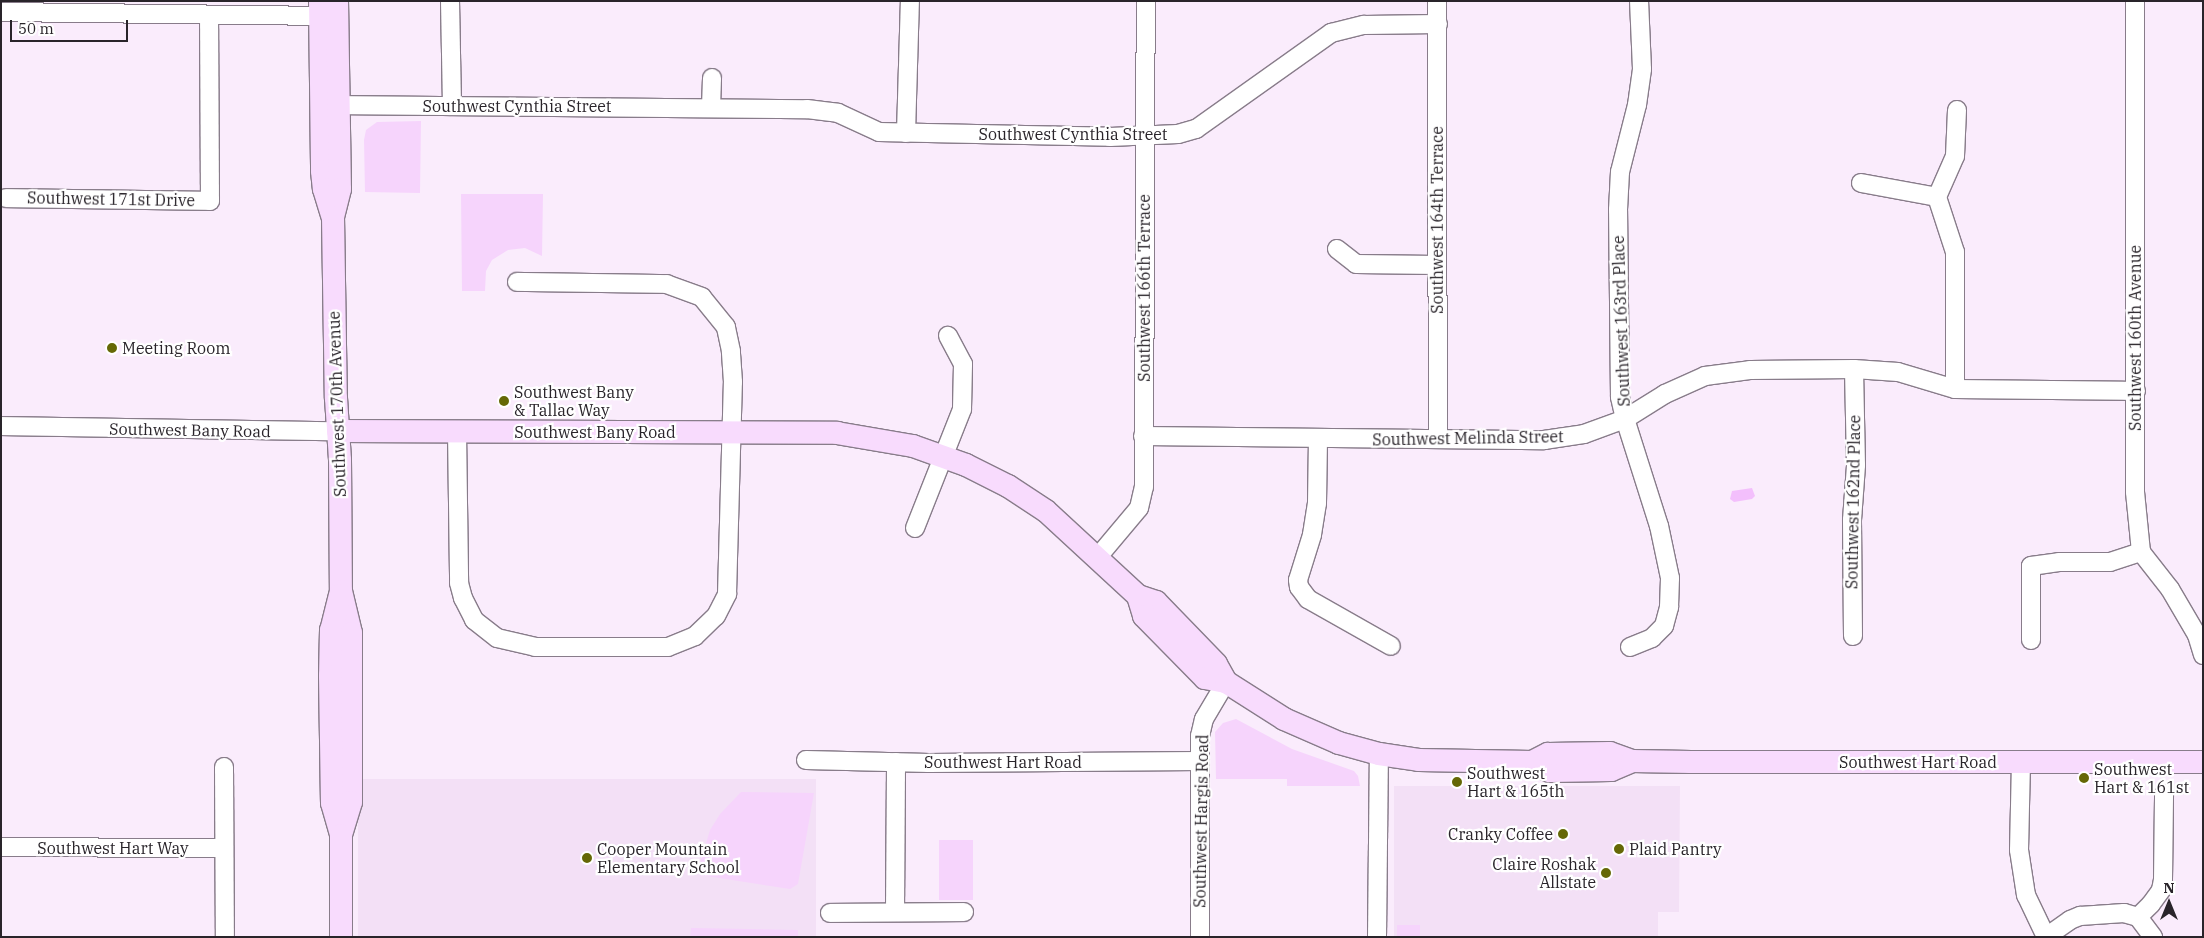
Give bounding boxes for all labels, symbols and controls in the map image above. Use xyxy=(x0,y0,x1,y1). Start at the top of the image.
scale bar xyxy=(12,10,130,42)
text: 50 m xyxy=(18,19,54,38)
street label: Southwest Cynthia Street xyxy=(423,96,611,116)
street label: Southwest Cynthia Street xyxy=(979,124,1167,144)
street label: Southwest 164th Terrace xyxy=(1427,126,1447,314)
street label: Southwest 171st Drive xyxy=(27,188,195,210)
street label: Southwest 166th Terrace xyxy=(1134,194,1154,382)
street label: Southwest 163rd Place xyxy=(1608,235,1634,407)
street label: Southwest 160th Avenue xyxy=(2125,245,2145,431)
street label: Southwest 170th Avenue xyxy=(324,311,350,497)
place label: Meeting Room xyxy=(122,338,230,358)
marker: Meeting Room xyxy=(106,342,118,354)
place label: Southwest Bany & Tallac Way xyxy=(514,382,634,420)
marker: Southwest Bany & Tallac Way xyxy=(498,395,510,407)
street label: Southwest 162nd Place xyxy=(1842,415,1864,589)
street label: Southwest Bany Road xyxy=(109,419,271,441)
street label: Southwest Bany Road xyxy=(514,422,676,442)
street label: Southwest Melinda Street xyxy=(1372,427,1564,449)
street label: Southwest Hargis Road xyxy=(1190,734,1212,908)
street label: Southwest Hart Road xyxy=(924,752,1082,772)
street label: Southwest Hart Road xyxy=(1839,752,1997,772)
place label: Southwest Hart & 161st xyxy=(2094,759,2189,797)
place label: Southwest Hart & 165th xyxy=(1467,763,1564,801)
marker: Southwest Hart & 161st xyxy=(2078,772,2090,784)
marker: Southwest Hart & 165th xyxy=(1451,776,1463,788)
place label: Cranky Coffee xyxy=(1448,824,1553,844)
marker: Cranky Coffee xyxy=(1557,828,1569,840)
street label: Southwest Hart Way xyxy=(37,838,189,858)
place label: Cooper Mountain Elementary School xyxy=(597,839,740,877)
place label: Plaid Pantry xyxy=(1629,839,1721,859)
marker: Plaid Pantry xyxy=(1613,843,1625,855)
marker: Cooper Mountain Elementary School xyxy=(581,852,593,864)
place label: Claire Roshak Allstate xyxy=(1492,854,1596,892)
marker: Claire Roshak Allstate xyxy=(1600,867,1612,879)
north arrow xyxy=(2144,878,2194,928)
text: N xyxy=(2163,879,2175,897)

